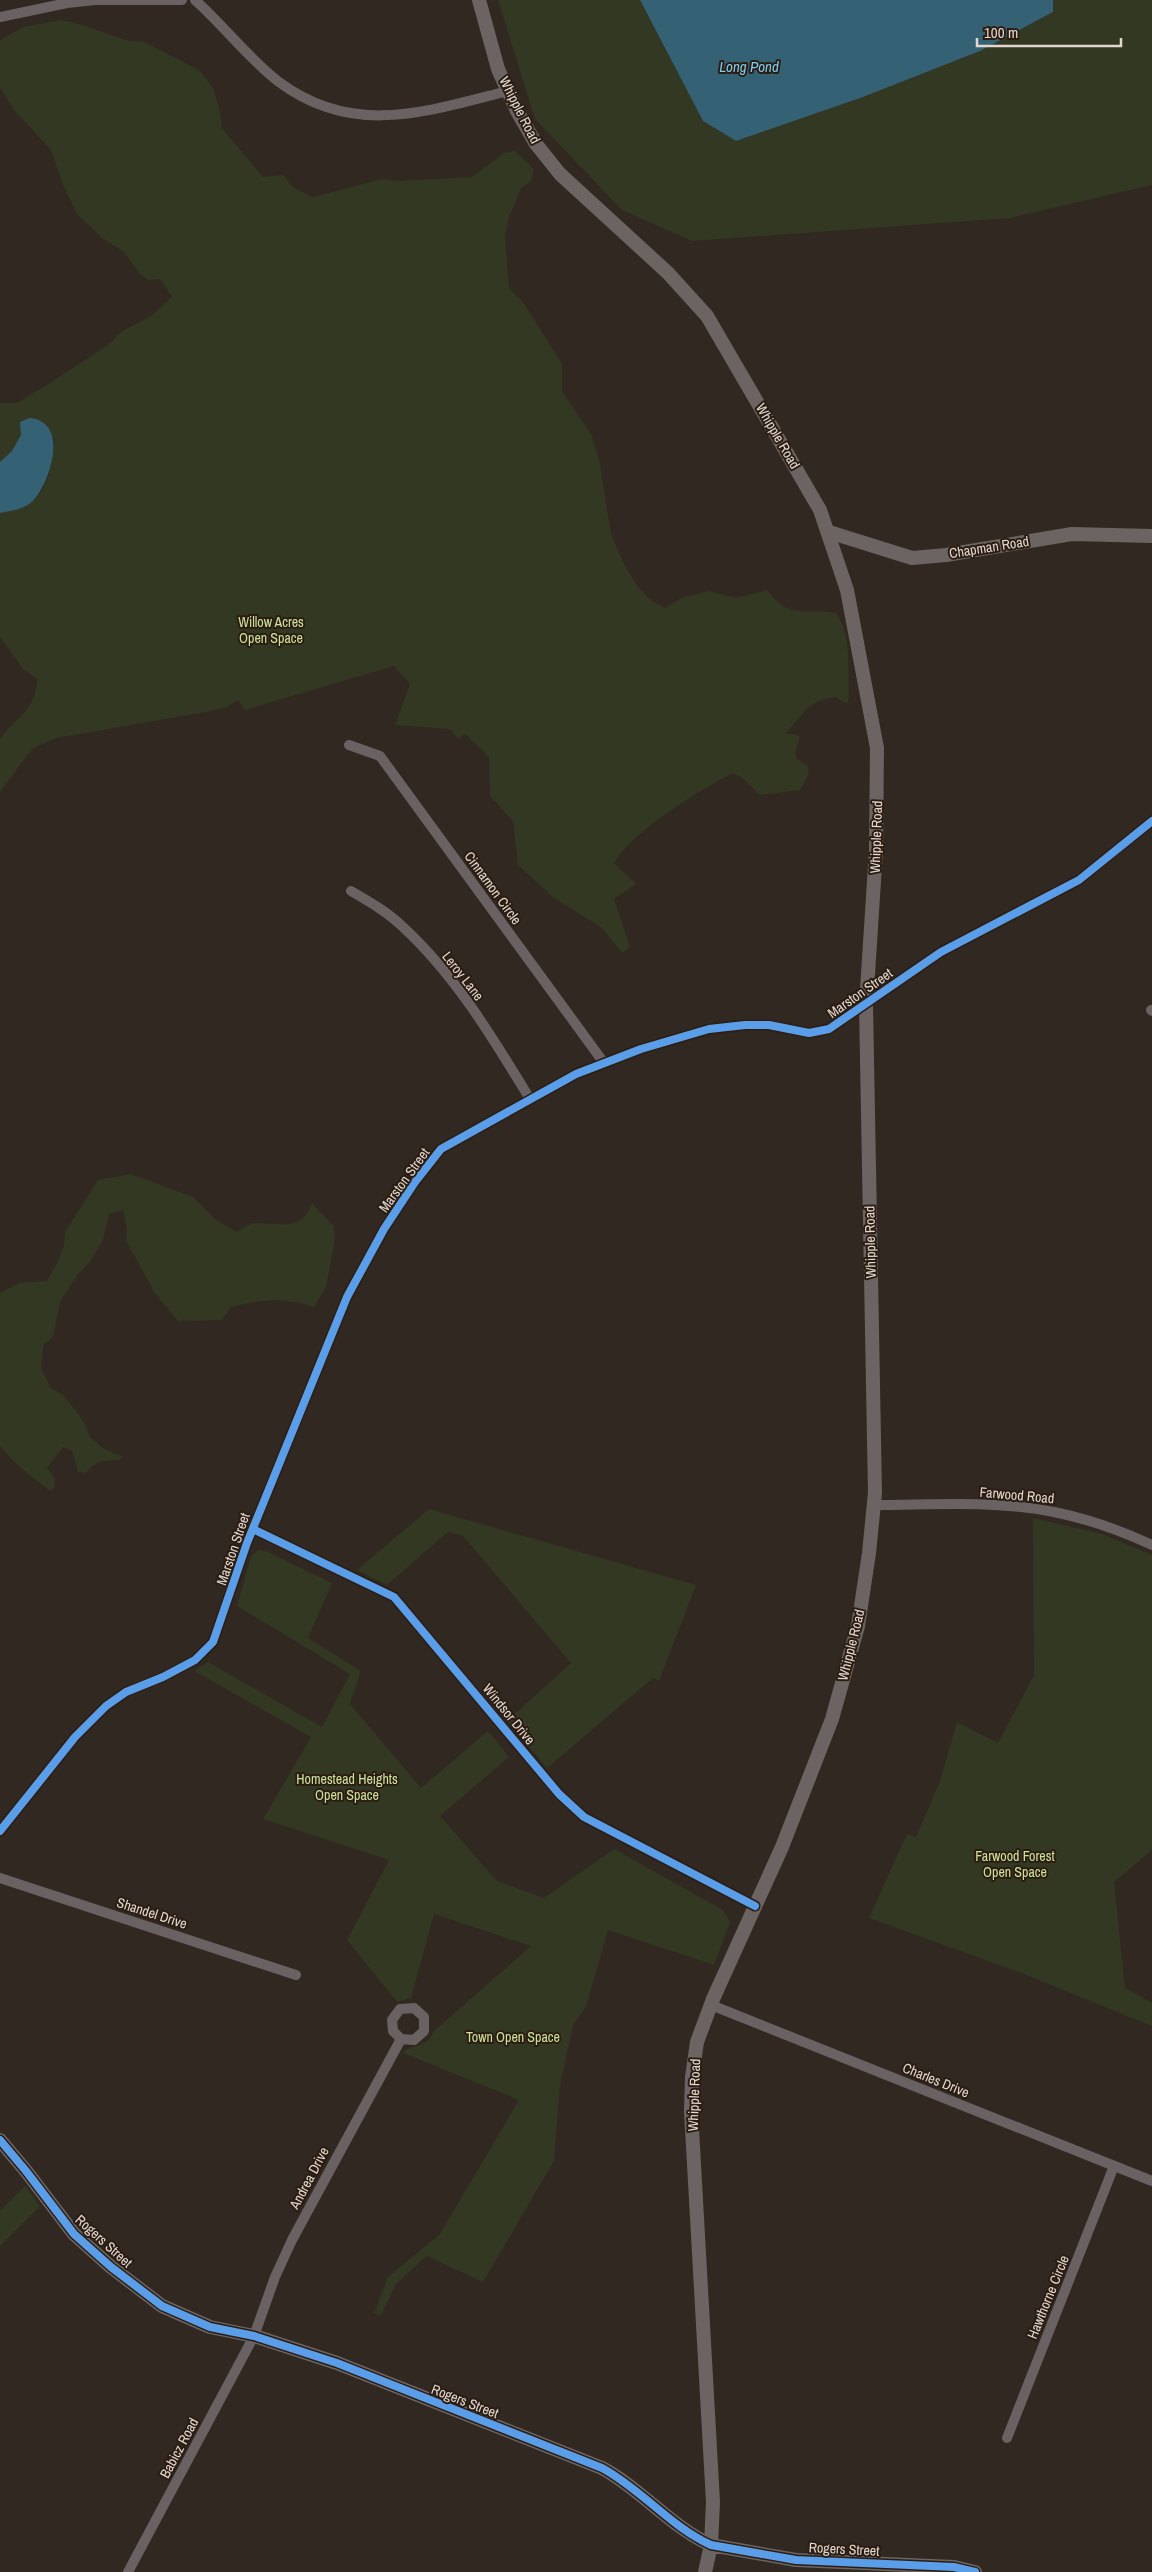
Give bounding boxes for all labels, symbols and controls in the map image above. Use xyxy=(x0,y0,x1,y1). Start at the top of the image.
scale bar xyxy=(977,15,1121,47)
text: 100 m xyxy=(984,22,1018,43)
water label: Long Pond xyxy=(719,56,779,77)
street label: Whipple Road xyxy=(495,74,545,146)
street label: Whipple Road xyxy=(752,400,804,472)
street label: Chapman Road xyxy=(948,532,1030,562)
park label: Willow Acres Open Space xyxy=(238,613,304,647)
street label: Whipple Road xyxy=(866,800,886,874)
street label: Cinnamon Circle xyxy=(460,848,526,928)
street label: Leroy Lane xyxy=(438,948,488,1004)
street label: Marston Street xyxy=(824,964,896,1022)
street label: Marston Street xyxy=(375,1144,433,1216)
street label: Whipple Road xyxy=(860,1205,880,1279)
street label: Farwood Road xyxy=(979,1483,1055,1507)
street label: Marston Street xyxy=(212,1510,254,1588)
street label: Whipple Road xyxy=(833,1608,869,1682)
street label: Windsor Drive xyxy=(479,1680,539,1748)
park label: Homestead Heights Open Space xyxy=(296,1770,398,1804)
park label: Farwood Forest Open Space xyxy=(975,1847,1055,1881)
street label: Shandel Drive xyxy=(115,1893,189,1933)
park label: Town Open Space xyxy=(466,2028,560,2046)
street label: Whipple Road xyxy=(684,2058,704,2132)
street label: Charles Drive xyxy=(900,2059,972,2101)
street label: Andrea Drive xyxy=(285,2144,333,2213)
street label: Rogers Street xyxy=(72,2211,136,2271)
street label: Hawthorne Circle xyxy=(1023,2253,1073,2341)
street label: Rogers Street xyxy=(429,2380,501,2422)
street label: Babicz Road xyxy=(156,2415,202,2481)
street label: Rogers Street xyxy=(808,2538,880,2560)

